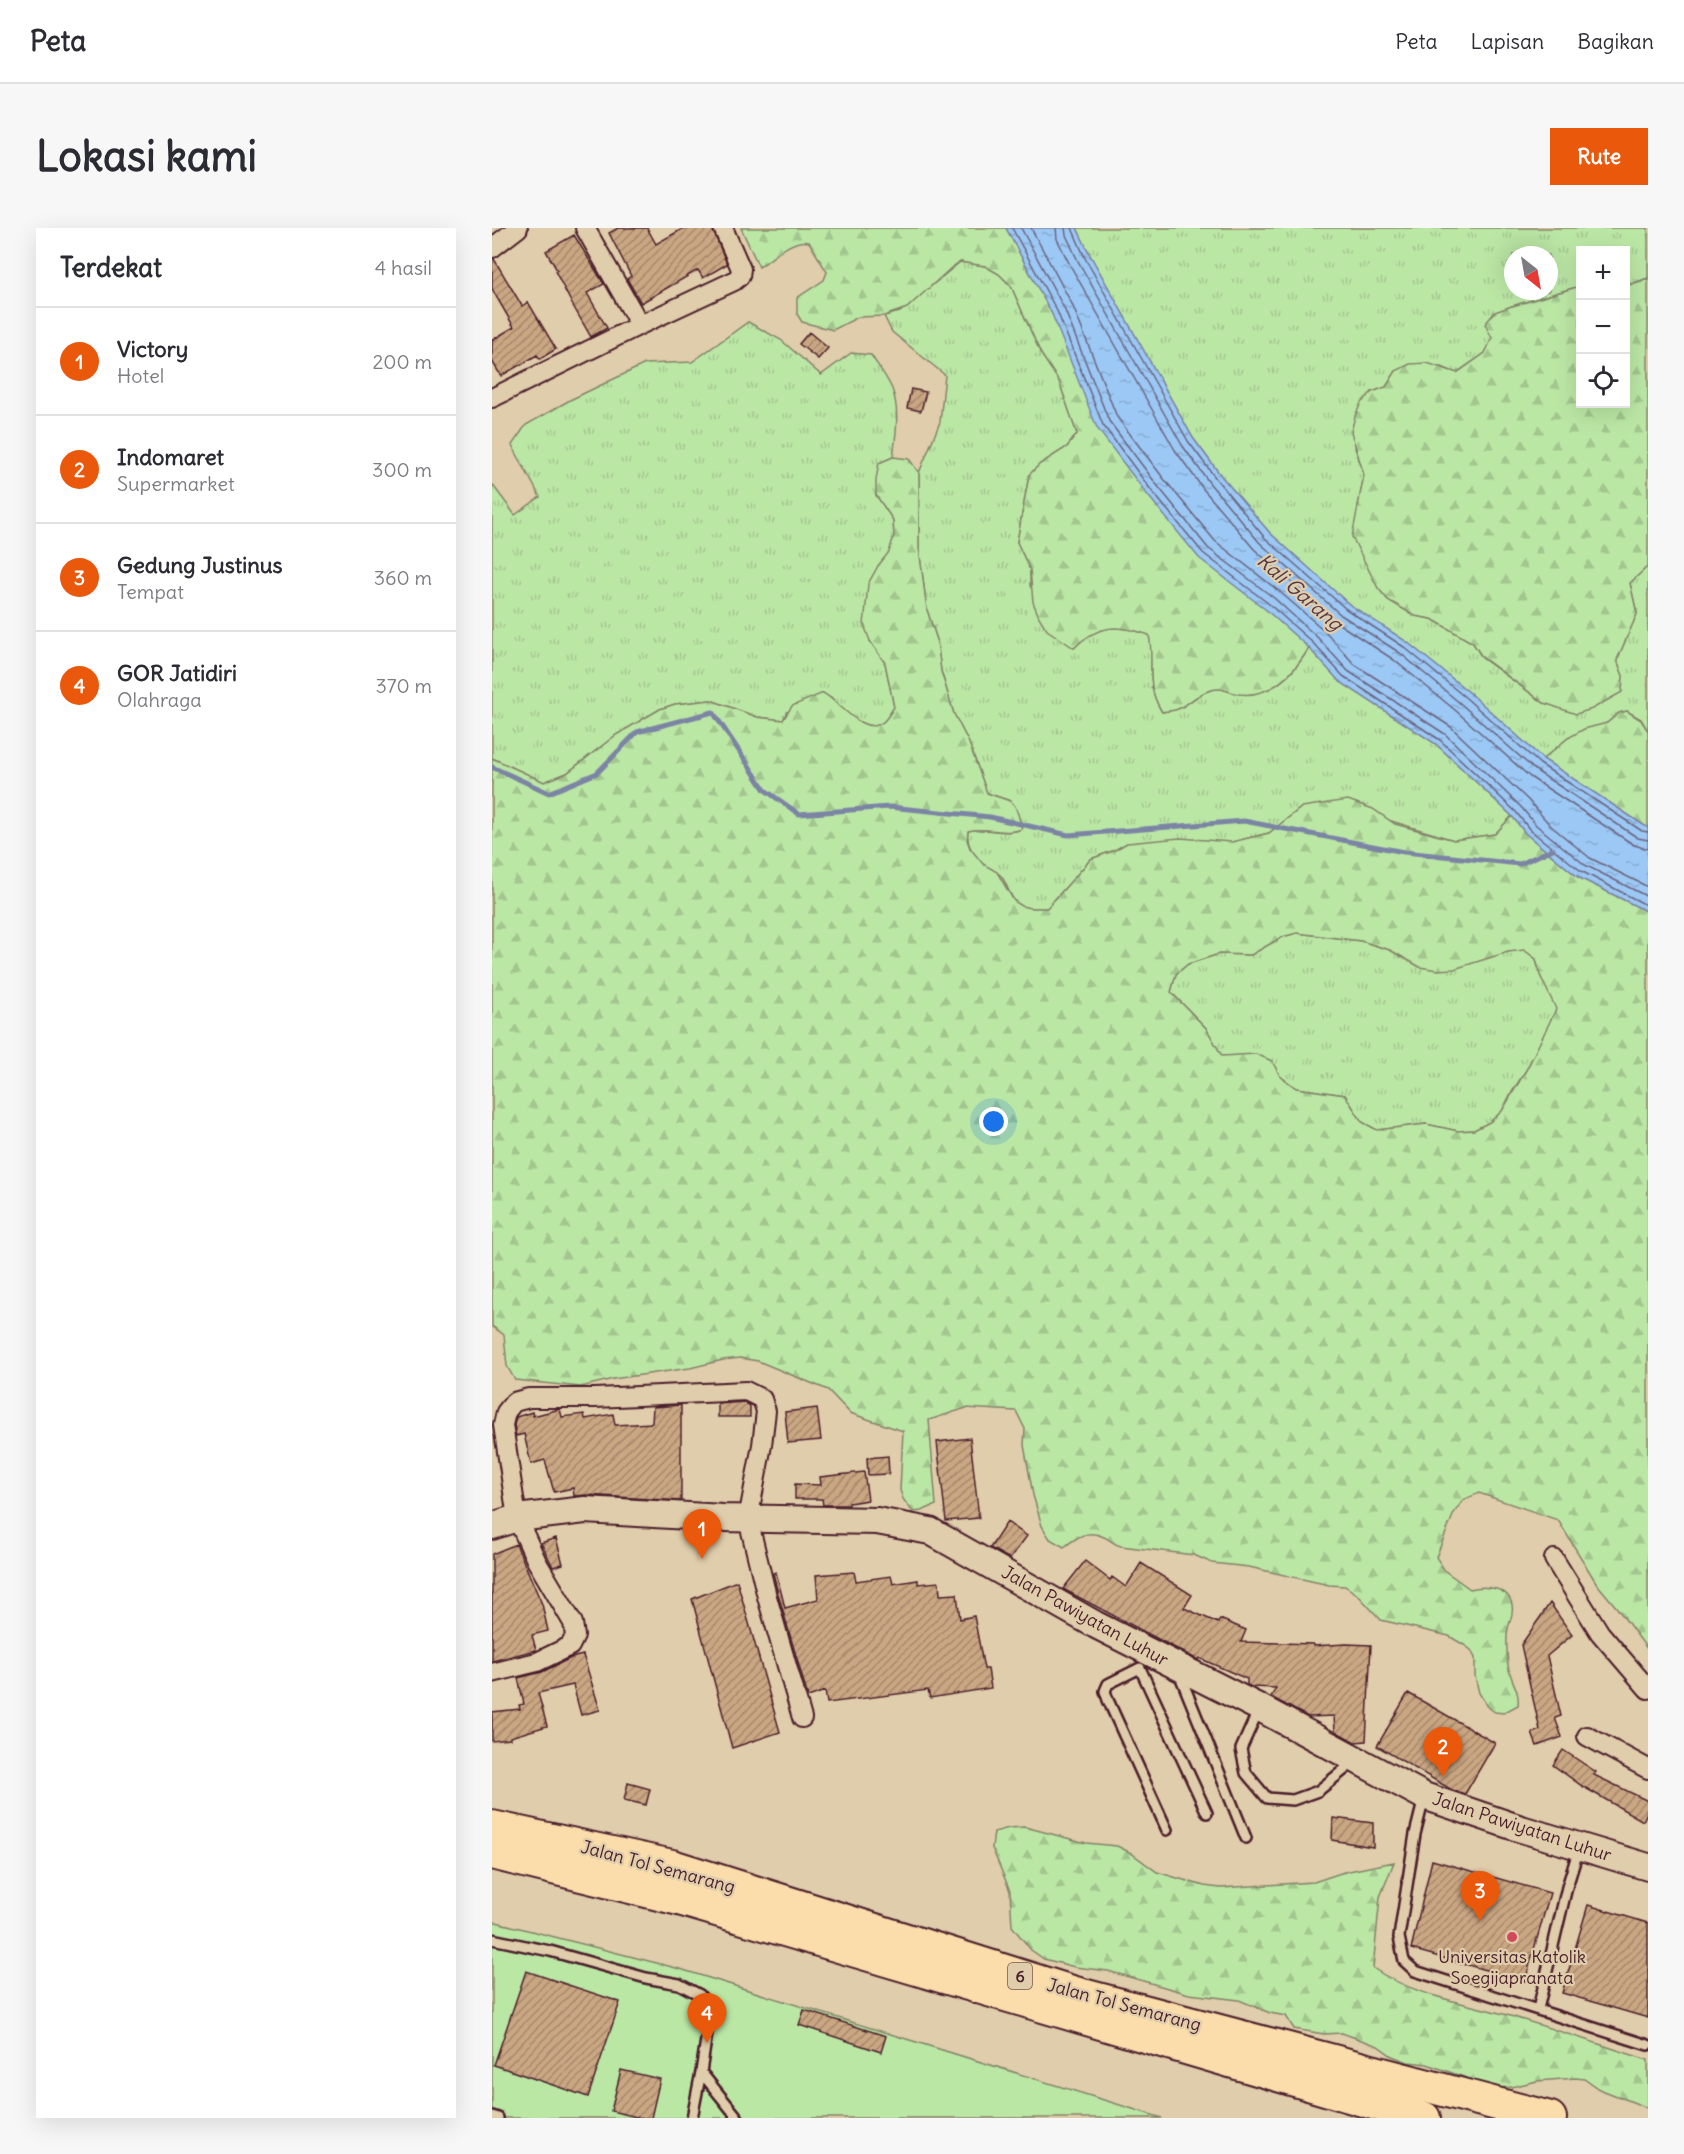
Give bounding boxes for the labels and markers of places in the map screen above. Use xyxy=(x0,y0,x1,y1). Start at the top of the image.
pin: 1 xyxy=(682,1510,722,1559)
pin: 2 xyxy=(1424,1728,1462,1777)
pin: 3 xyxy=(1460,1872,1500,1921)
marker: Universitas Katolik Soegijapranata xyxy=(1505,1930,1519,1944)
place label: Universitas Katolik Soegijapranata xyxy=(1438,1945,1586,1989)
pin: 4 xyxy=(688,1994,726,2043)

